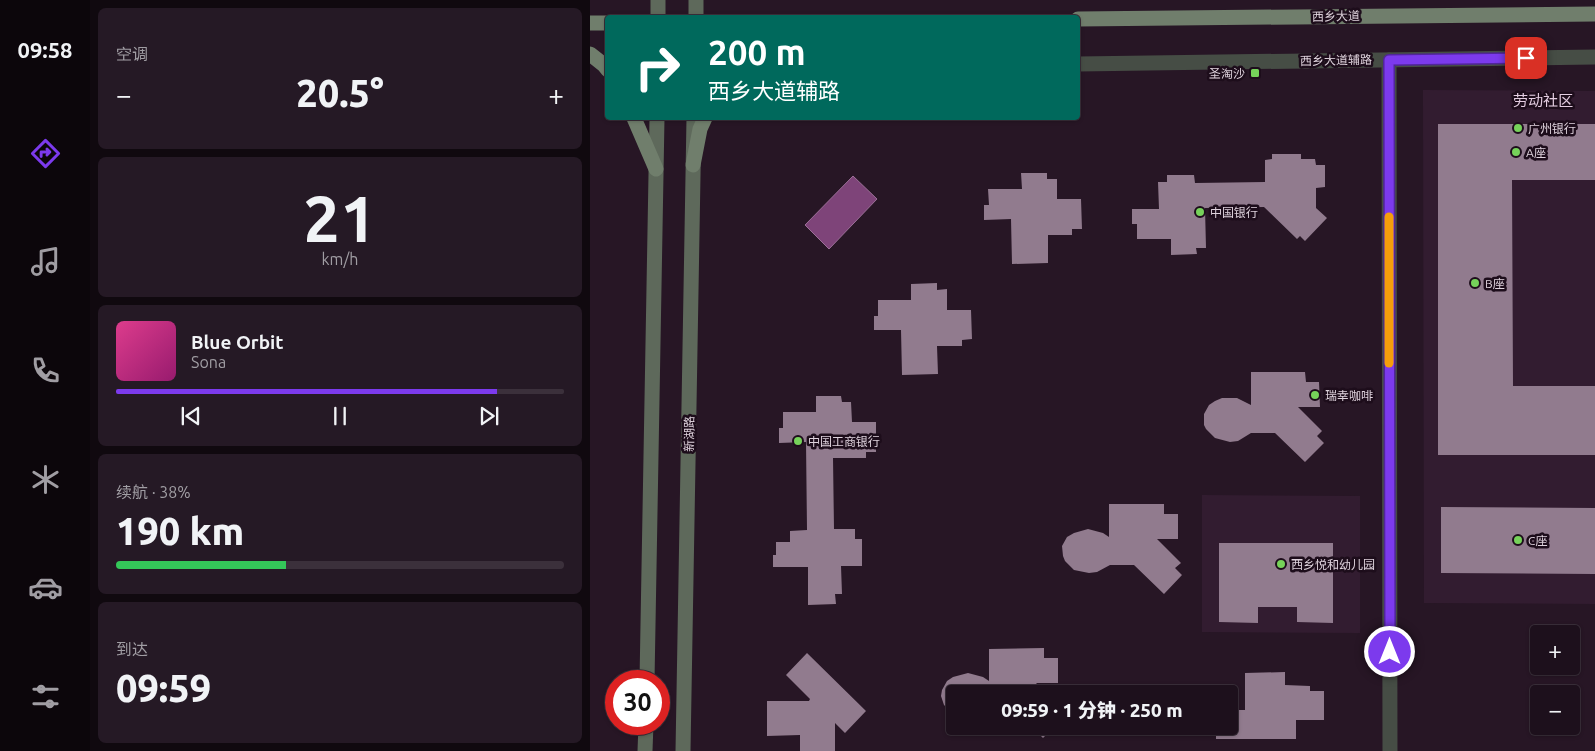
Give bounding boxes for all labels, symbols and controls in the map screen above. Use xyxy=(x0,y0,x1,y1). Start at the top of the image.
street label: 西乡大道 xyxy=(1312,9,1360,23)
text: 200 m xyxy=(708,32,806,72)
icon: right xyxy=(625,35,690,100)
text: 09:58 xyxy=(17,37,73,62)
pin xyxy=(1505,37,1547,79)
icon: arrive xyxy=(1512,44,1540,72)
text: 空调 xyxy=(116,45,148,63)
street label: 西乡大道辅路 xyxy=(1300,53,1372,67)
place label: 圣淘沙 xyxy=(1209,67,1245,80)
marker: 圣淘沙 xyxy=(1249,67,1261,79)
text: 20.5° xyxy=(296,72,384,114)
text: 西乡大道辅路 xyxy=(708,78,840,103)
text: − xyxy=(116,79,132,110)
text: + xyxy=(548,79,564,110)
district label: 劳动社区 xyxy=(1513,92,1573,109)
marker: 广州银行 xyxy=(1512,122,1524,134)
place label: 广州银行 xyxy=(1528,122,1576,135)
icon: directions xyxy=(28,136,63,171)
marker: A座 xyxy=(1510,146,1522,158)
place label: A座 xyxy=(1526,146,1546,159)
text: 21 xyxy=(303,181,377,254)
marker: 中国银行 xyxy=(1194,206,1206,218)
place label: 中国银行 xyxy=(1210,206,1258,219)
icon: music xyxy=(28,244,63,279)
text: km/h xyxy=(322,250,358,268)
marker: B座 xyxy=(1469,277,1481,289)
place label: B座 xyxy=(1485,277,1505,290)
text: Blue Orbit xyxy=(191,331,284,353)
icon: phone xyxy=(28,353,63,388)
text: Sona xyxy=(191,353,226,371)
marker: 瑞幸咖啡 xyxy=(1309,389,1321,401)
place label: 瑞幸咖啡 xyxy=(1325,389,1373,402)
icon: previous xyxy=(177,402,205,430)
icon: pause xyxy=(326,402,354,430)
icon: next xyxy=(475,402,503,430)
street label: 新湖路 xyxy=(682,416,696,452)
marker: 中国工商银行 xyxy=(792,435,804,447)
place label: 中国工商银行 xyxy=(808,435,880,448)
icon: climate xyxy=(28,462,63,497)
text: 续航 · 38% xyxy=(116,483,191,501)
text: 190 km xyxy=(116,510,244,552)
marker: C座 xyxy=(1512,534,1524,546)
place label: C座 xyxy=(1528,534,1547,547)
marker: 西乡悦和幼儿园 xyxy=(1275,558,1287,570)
place label: 西乡悦和幼儿园 xyxy=(1291,558,1375,571)
icon: car xyxy=(28,570,63,605)
position arrow xyxy=(1363,625,1415,677)
map controls xyxy=(1530,625,1580,735)
button: + xyxy=(1530,625,1580,675)
text: 到达 xyxy=(116,640,148,658)
text: 09:59 xyxy=(116,667,211,709)
speed limit sign: 30 xyxy=(605,670,670,735)
icon: filters xyxy=(28,679,63,714)
button: − xyxy=(1530,685,1580,735)
text: 09:59 · 1 分钟 · 250 m xyxy=(1001,699,1183,721)

